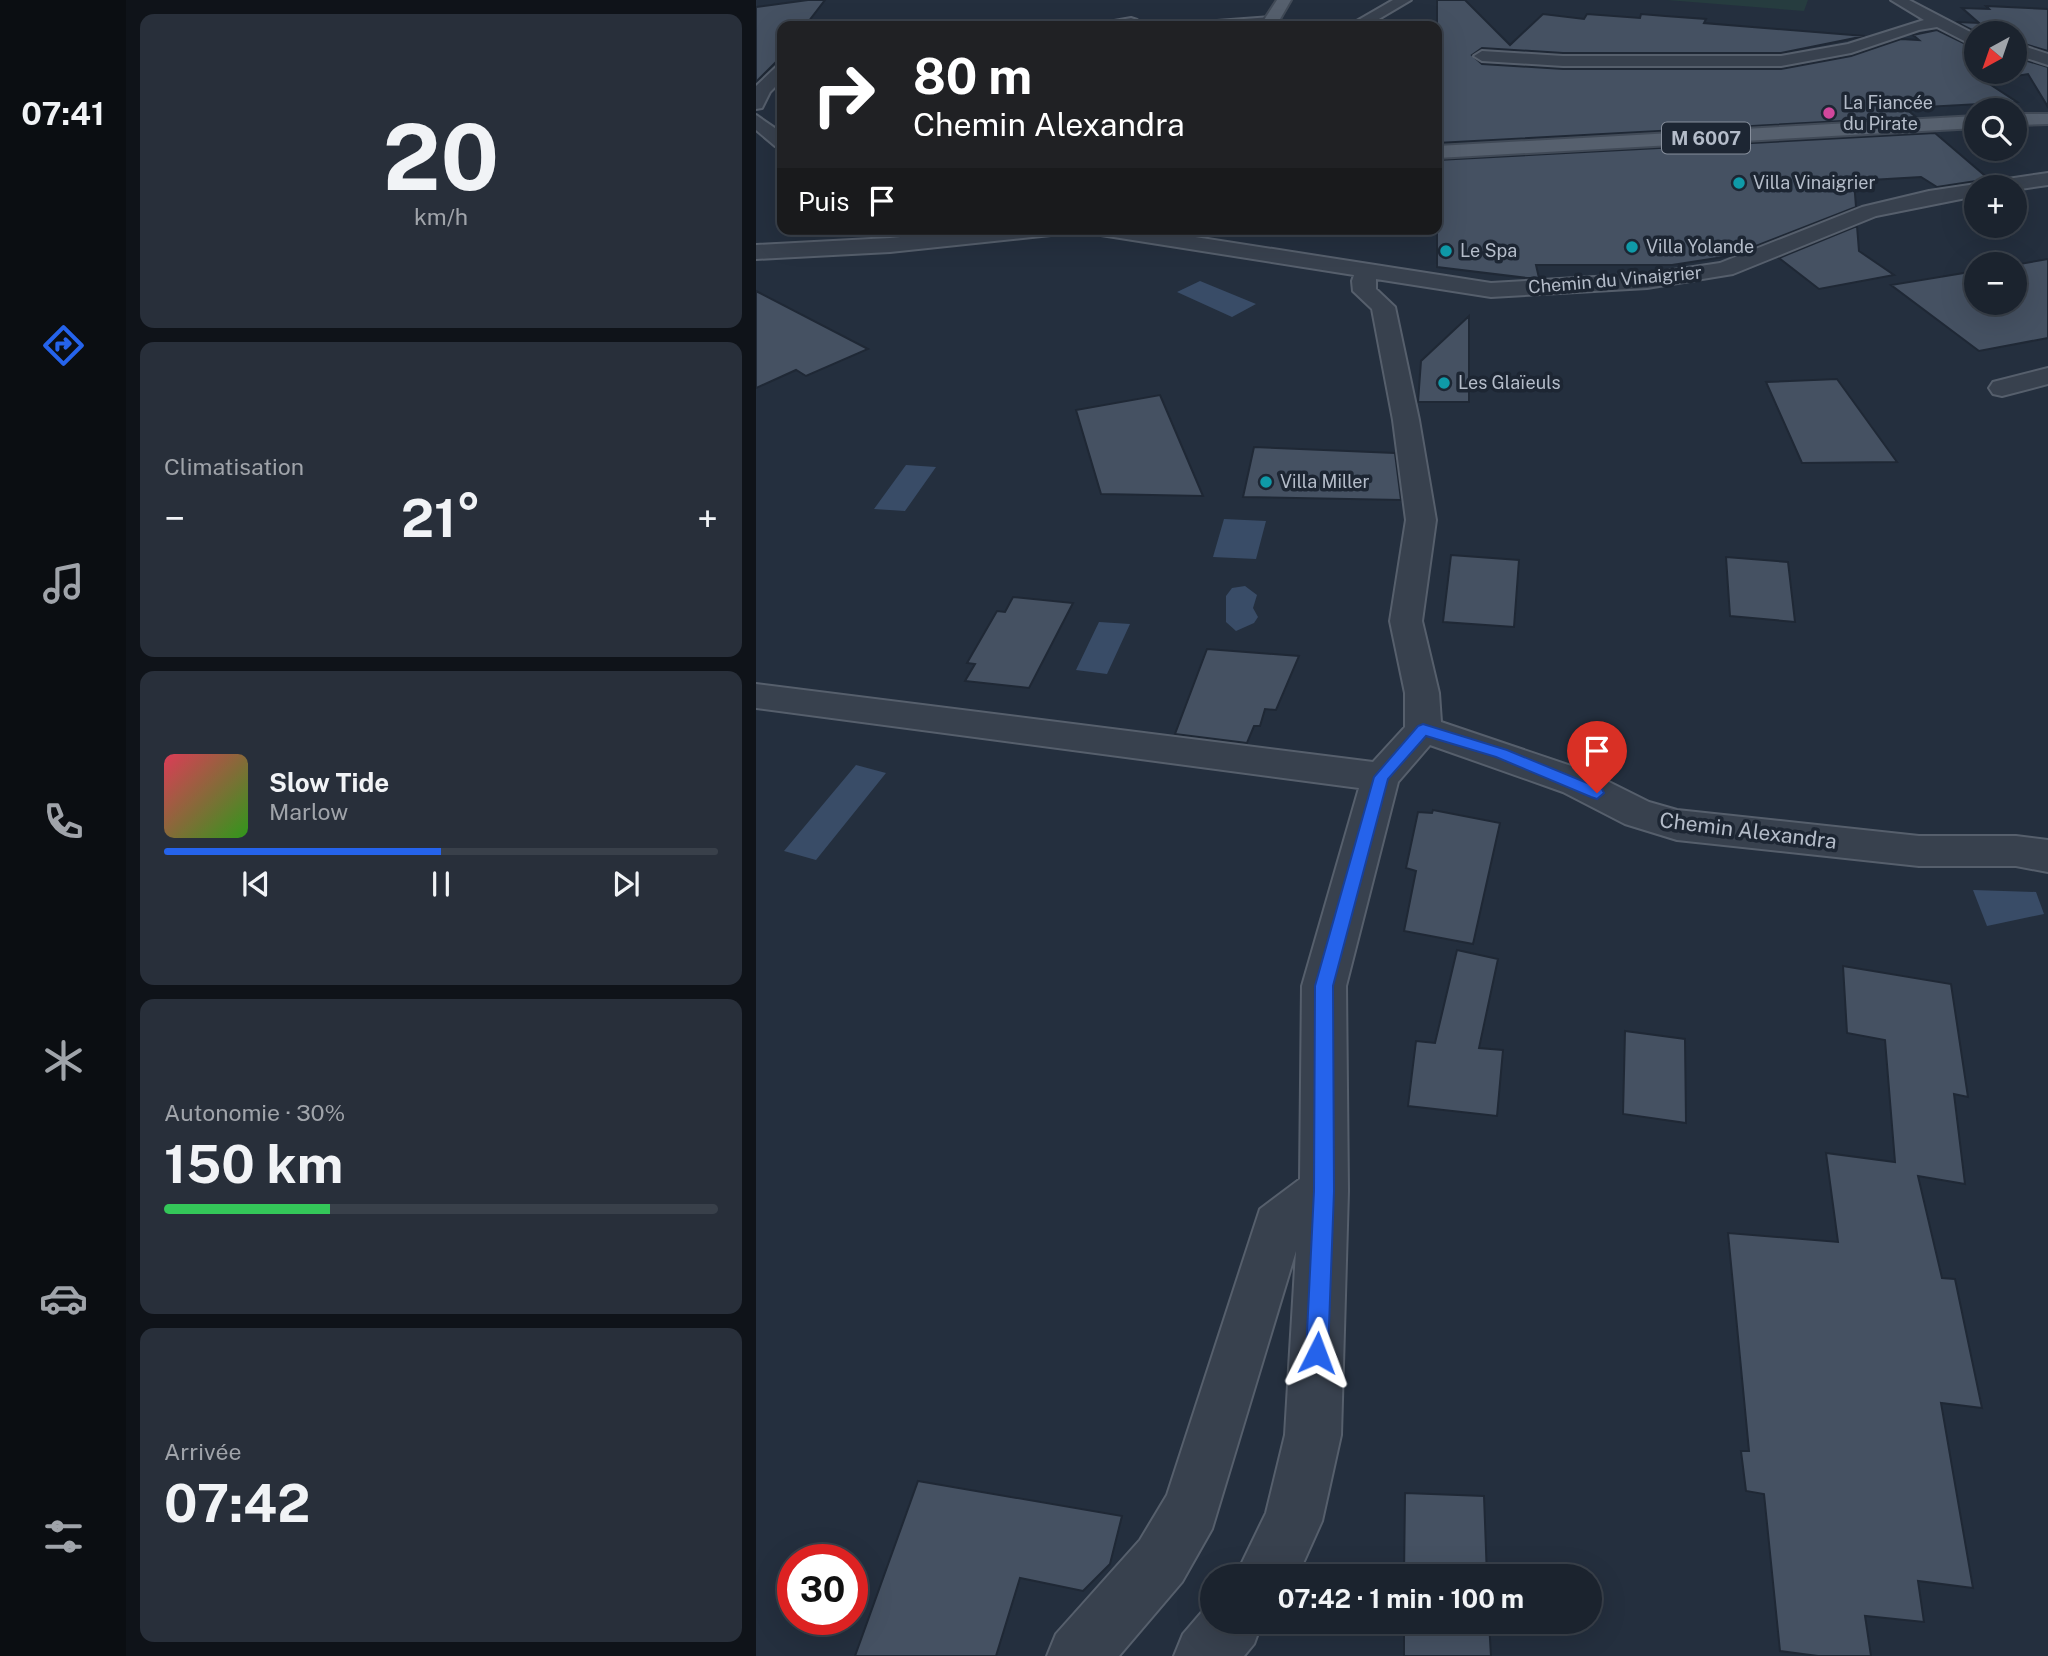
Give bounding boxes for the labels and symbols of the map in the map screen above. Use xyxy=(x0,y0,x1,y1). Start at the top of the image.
north arrow xyxy=(1964,21,2026,84)
place label: La Fiancée du Pirate xyxy=(1843,92,1933,134)
marker: La Fiancée du Pirate xyxy=(1821,105,1837,121)
road number: M 6007 xyxy=(1662,122,1750,154)
place label: Villa Vinaigrier xyxy=(1753,172,1875,193)
marker: Villa Vinaigrier xyxy=(1731,175,1747,191)
place label: Villa Yolande xyxy=(1646,236,1754,257)
marker: Villa Yolande xyxy=(1624,239,1640,255)
place label: Le Spa xyxy=(1460,240,1517,261)
marker: Le Spa xyxy=(1438,243,1454,259)
street label: Chemin du Vinaigrier xyxy=(1527,261,1703,298)
place label: Les Glaïeuls xyxy=(1458,372,1561,393)
marker: Les Glaïeuls xyxy=(1436,375,1452,391)
place label: Villa Miller xyxy=(1280,471,1370,492)
marker: Villa Miller xyxy=(1258,474,1274,490)
pin xyxy=(1567,721,1627,793)
street label: Chemin Alexandra xyxy=(1658,807,1838,854)
position arrow xyxy=(1280,1316,1354,1390)
speed limit sign: 30 xyxy=(777,1544,868,1635)

